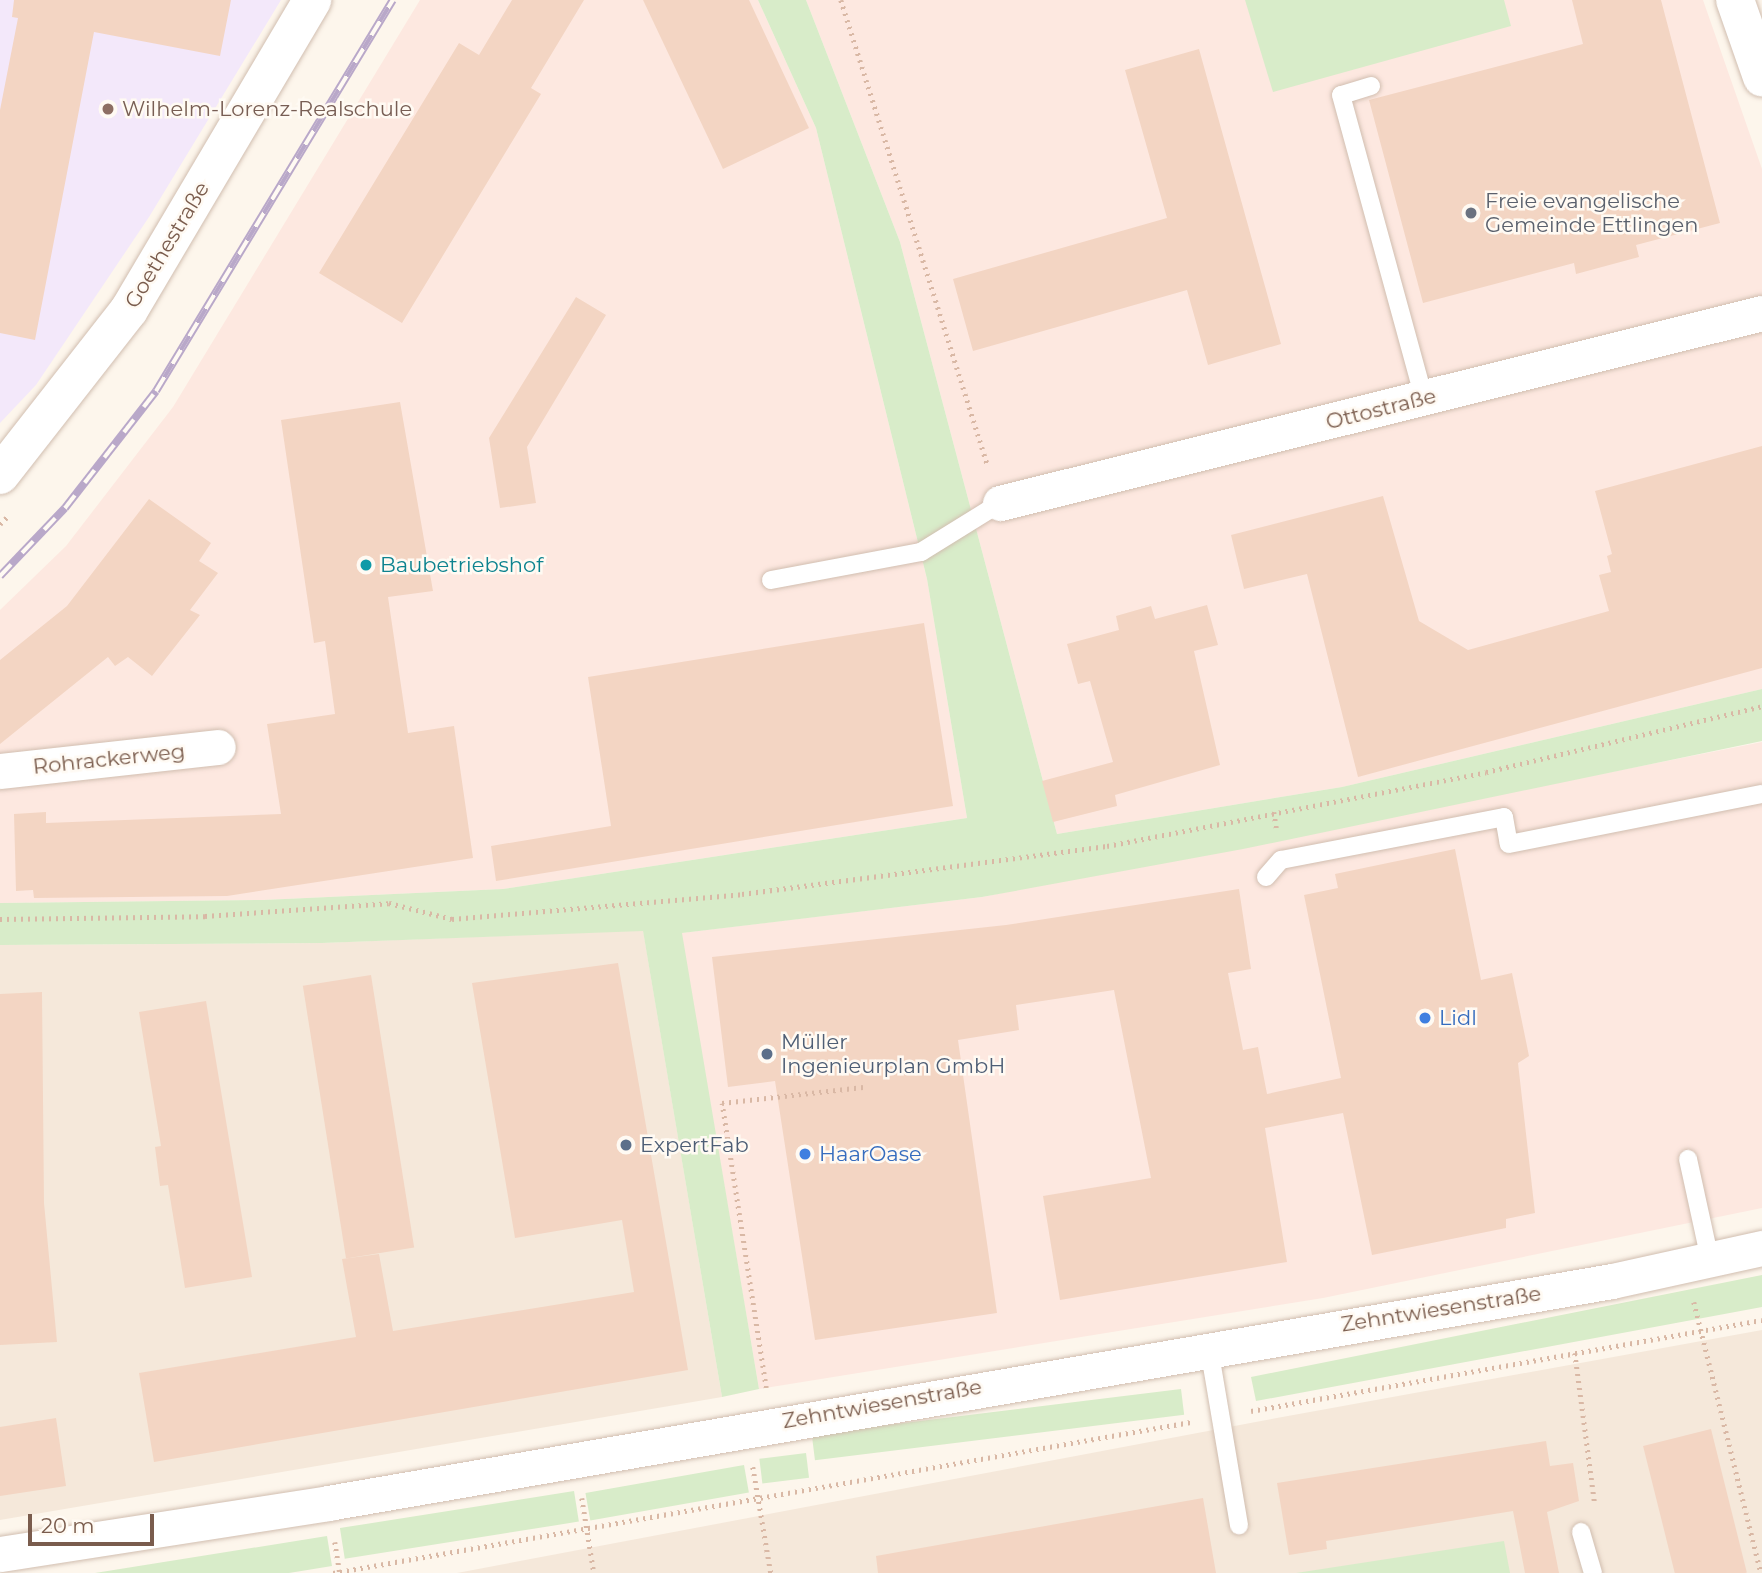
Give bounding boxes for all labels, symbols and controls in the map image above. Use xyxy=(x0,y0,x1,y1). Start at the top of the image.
place label: Wilhelm-Lorenz-Realschule xyxy=(122,96,412,122)
marker: Wilhelm-Lorenz-Realschule xyxy=(100,101,116,117)
street label: Goethestraße xyxy=(119,177,215,313)
place label: Freie evangelische Gemeinde Ettlingen xyxy=(1485,188,1698,238)
marker: Freie evangelische Gemeinde Ettlingen xyxy=(1463,205,1479,221)
street label: Ottostraße xyxy=(1323,383,1439,435)
place label: Baubetriebshof xyxy=(380,552,543,578)
marker: Baubetriebshof xyxy=(358,557,374,573)
street label: Rohrackerweg xyxy=(32,738,186,780)
place label: Lidl xyxy=(1439,1005,1477,1031)
marker: Lidl xyxy=(1417,1010,1433,1026)
place label: Müller Ingenieurplan GmbH xyxy=(781,1029,1005,1079)
marker: Müller Ingenieurplan GmbH xyxy=(759,1046,775,1062)
place label: ExpertFab xyxy=(640,1132,749,1158)
marker: ExpertFab xyxy=(618,1137,634,1153)
place label: HaarOase xyxy=(819,1141,922,1167)
marker: HaarOase xyxy=(797,1146,813,1162)
street label: Zehntwiesenstraße xyxy=(1339,1281,1543,1337)
street label: Zehntwiesenstraße xyxy=(780,1374,984,1434)
scale bar xyxy=(32,1500,158,1544)
text: 20 m xyxy=(41,1513,95,1538)

